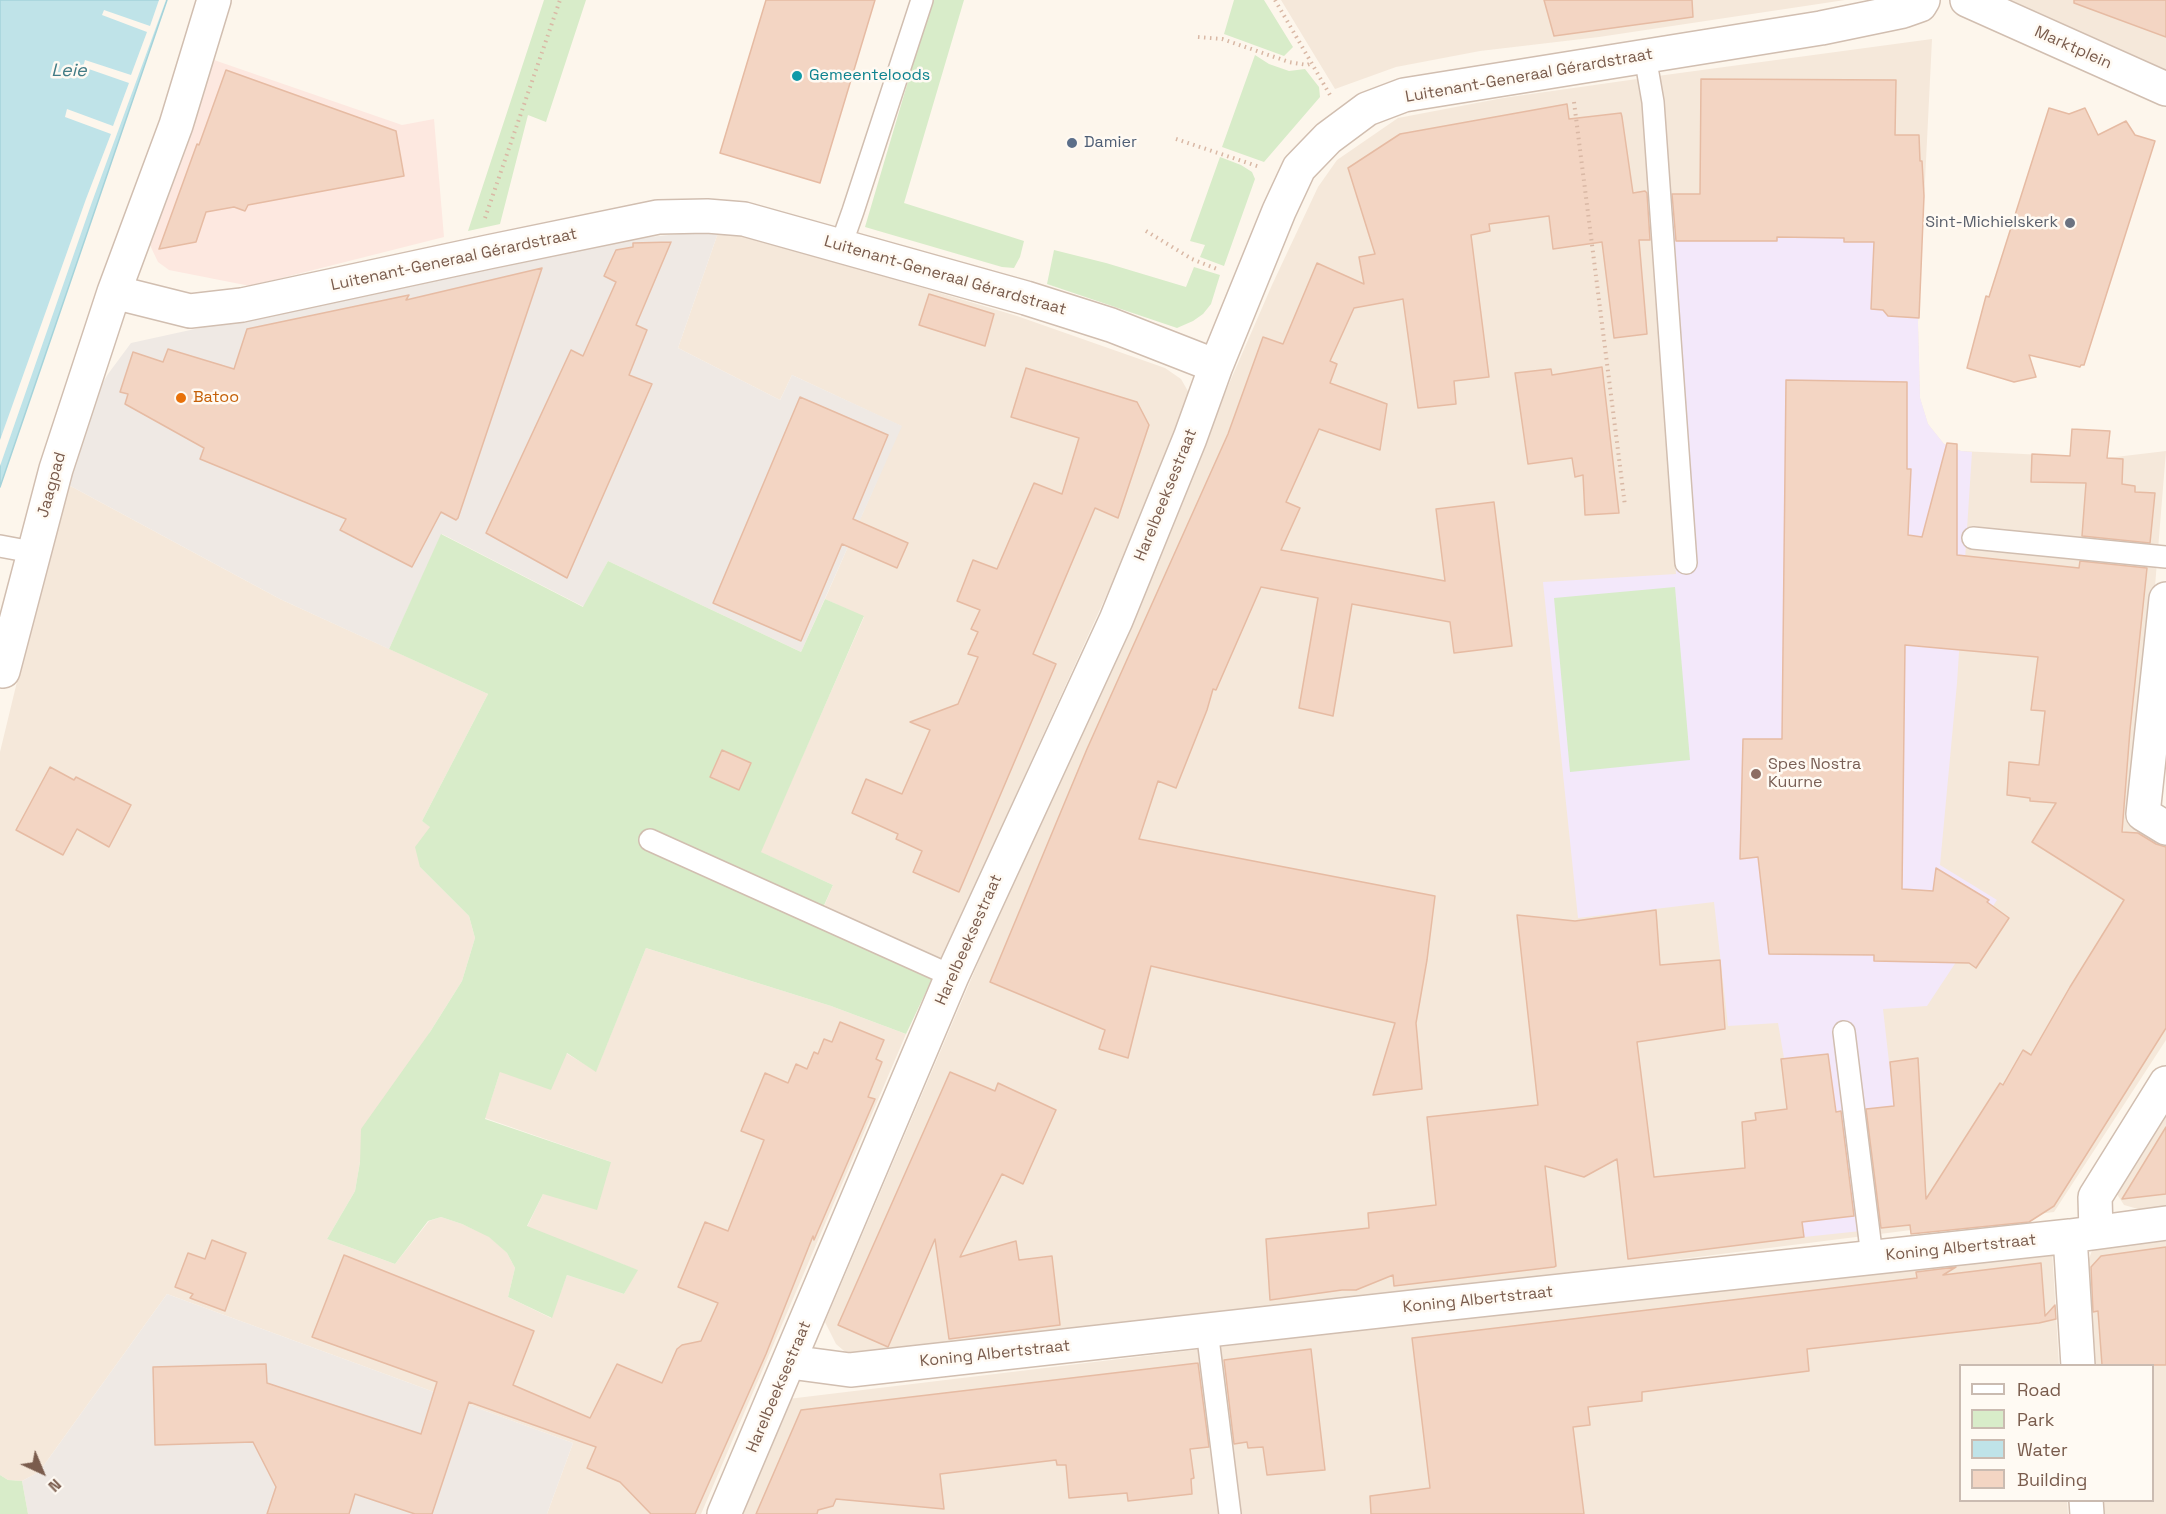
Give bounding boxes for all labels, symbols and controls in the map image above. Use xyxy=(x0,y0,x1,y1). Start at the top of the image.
street label: Marktplein xyxy=(2031,22,2115,74)
street label: Luitenant-Generaal Gérardstraat xyxy=(1404,45,1654,107)
water label: Leie xyxy=(51,60,87,82)
place label: Gemeenteloods xyxy=(809,66,930,86)
marker: Gemeenteloods xyxy=(790,69,804,83)
place label: Damier xyxy=(1084,133,1137,153)
marker: Damier xyxy=(1065,136,1079,150)
place label: Sint-Michielskerk xyxy=(1925,213,2058,233)
marker: Sint-Michielskerk xyxy=(2063,216,2077,230)
street label: Luitenant-Generaal Gérardstraat xyxy=(329,225,579,295)
street label: Luitenant-Generaal Gérardstraat xyxy=(822,232,1068,320)
place label: Batoo xyxy=(193,388,239,408)
marker: Batoo xyxy=(174,391,188,405)
street label: Harelbeeksestraat xyxy=(1131,426,1201,564)
street label: Jaagpad xyxy=(34,450,70,520)
place label: Spes Nostra Kuurne xyxy=(1768,755,1861,793)
marker: Spes Nostra Kuurne xyxy=(1749,767,1763,781)
street label: Harelbeeksestraat xyxy=(932,872,1006,1008)
street label: Koning Albertstraat xyxy=(1885,1231,2037,1265)
street label: Koning Albertstraat xyxy=(1402,1283,1554,1317)
street label: Harelbeeksestraat xyxy=(743,1318,815,1456)
street label: Koning Albertstraat xyxy=(919,1337,1071,1371)
legend xyxy=(1959,1364,2154,1502)
text: Road xyxy=(2017,1378,2061,1401)
text: Park xyxy=(2017,1408,2054,1431)
text: Water xyxy=(2017,1438,2068,1461)
north arrow xyxy=(12,1442,72,1502)
text: Building xyxy=(2017,1468,2087,1491)
text: N xyxy=(44,1474,66,1497)

